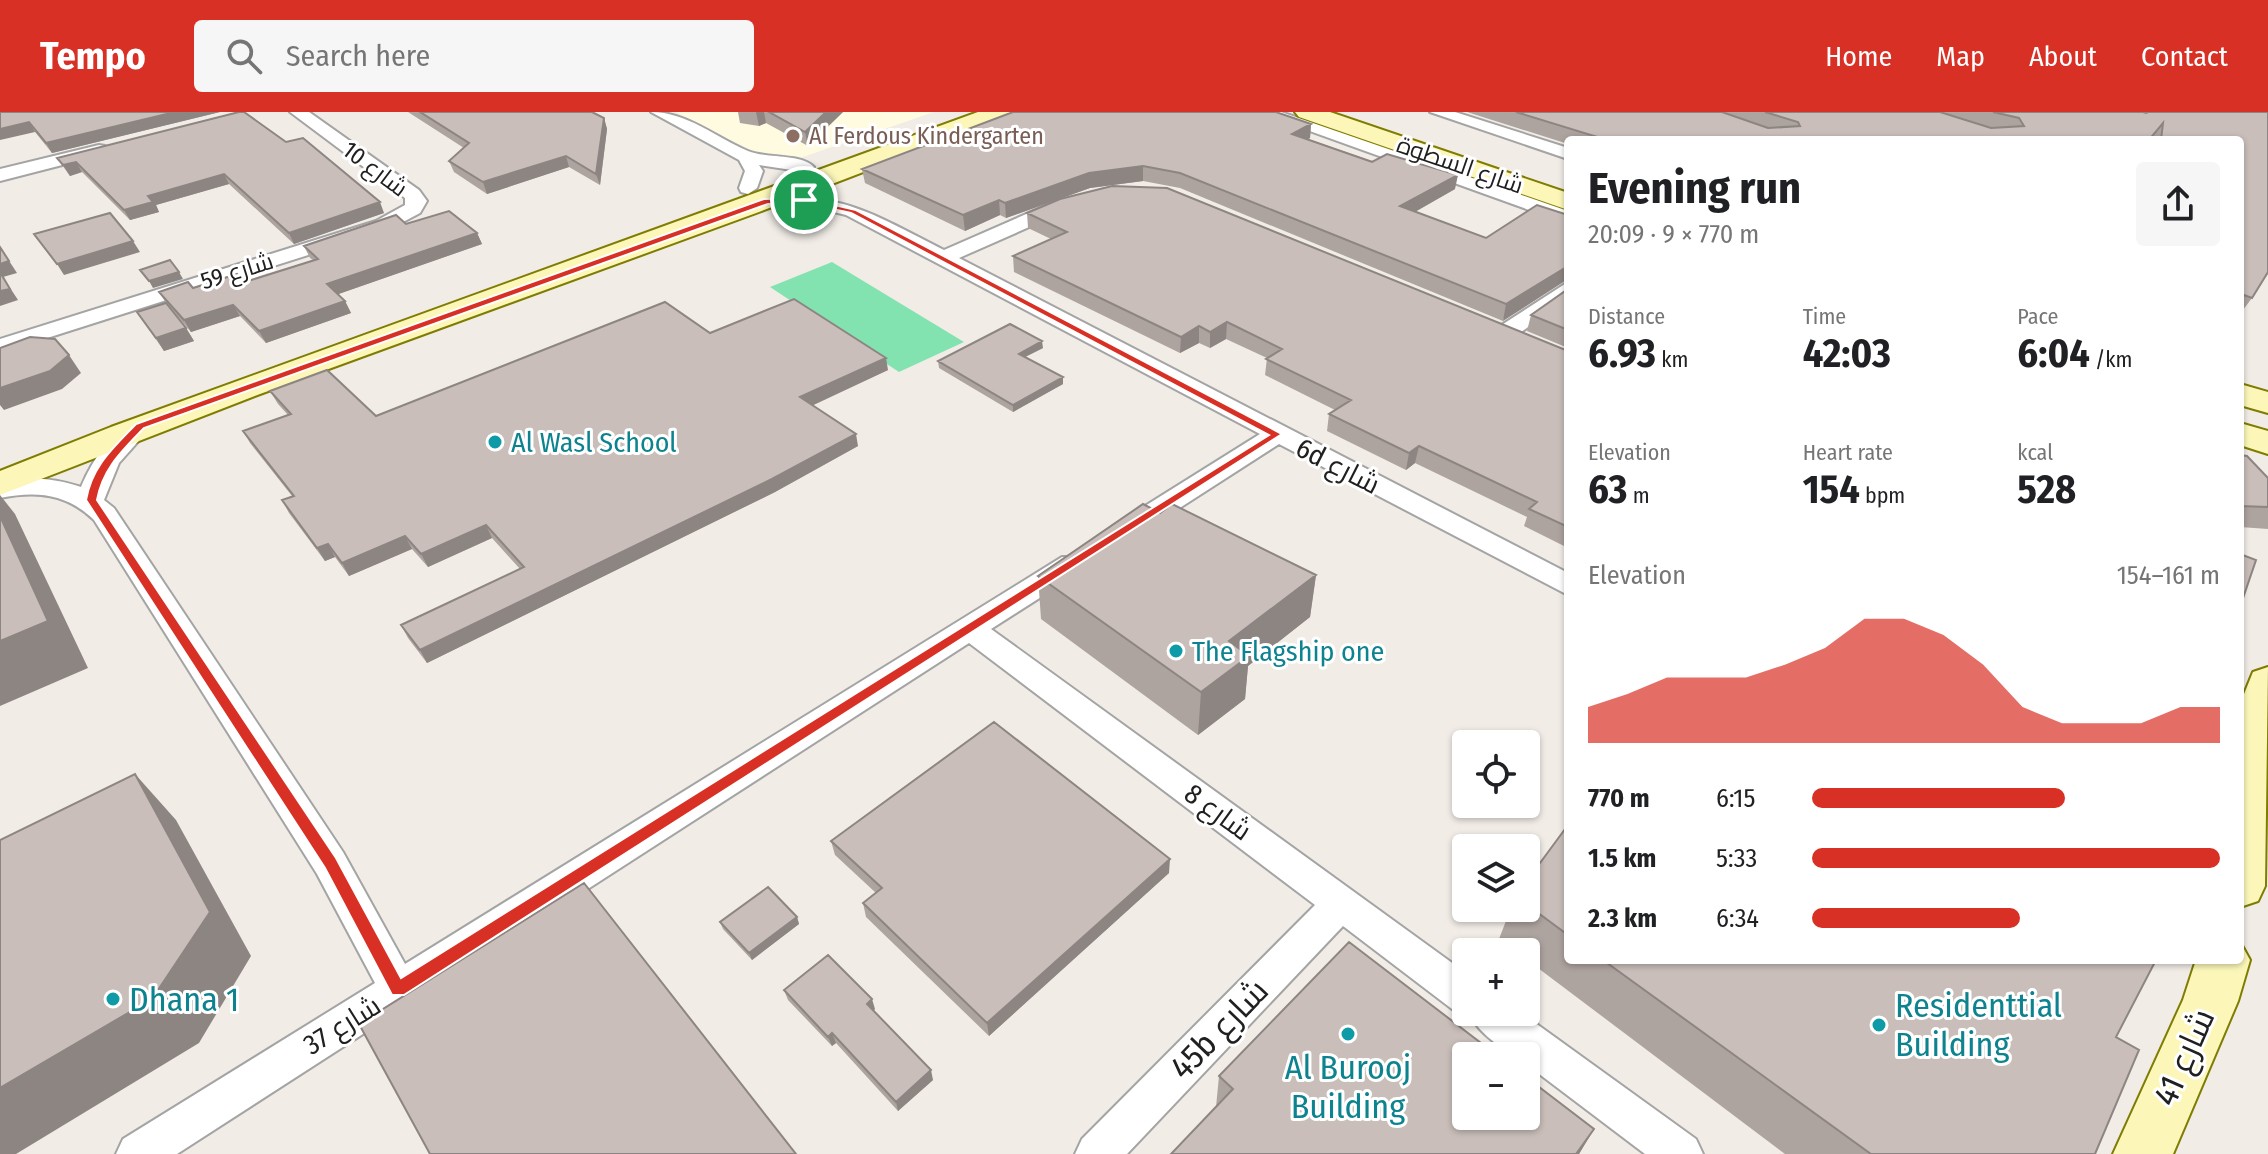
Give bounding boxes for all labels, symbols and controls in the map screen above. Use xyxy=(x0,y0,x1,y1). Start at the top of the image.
search box xyxy=(194,20,754,92)
text: Tempo xyxy=(40,33,146,79)
icon: search xyxy=(222,34,266,78)
text: Search here xyxy=(286,38,430,74)
text: Home xyxy=(1825,40,1892,73)
text: Map xyxy=(1936,40,1985,73)
text: About xyxy=(2029,40,2097,73)
text: Contact xyxy=(2141,40,2228,73)
place label: Al Ferdous Kindergarten xyxy=(809,122,1044,150)
marker: Al Ferdous Kindergarten xyxy=(784,127,802,145)
street label: شارع السطوة xyxy=(1393,130,1527,202)
street label: شارع 10 xyxy=(336,136,413,204)
text: Evening run xyxy=(1588,162,1801,215)
button: share xyxy=(2136,162,2220,246)
pin xyxy=(770,166,838,234)
icon: arrive xyxy=(782,178,826,222)
text: 20:09 · 9 × 770 m xyxy=(1588,219,1759,250)
street label: شارع 59 xyxy=(197,247,277,297)
text: Distance xyxy=(1588,303,1665,330)
text: Time xyxy=(1803,303,1846,330)
text: Pace xyxy=(2017,303,2058,330)
text: 6.93 xyxy=(1588,330,1656,378)
text: 42:03 xyxy=(1803,330,1891,378)
text: 6:04 xyxy=(2017,330,2090,378)
text: km xyxy=(1656,346,1688,373)
text: /km xyxy=(2090,346,2132,373)
place label: Al Wasl School xyxy=(511,426,677,459)
street label: 6d شارع xyxy=(1290,431,1385,503)
marker: Al Wasl School xyxy=(486,433,504,451)
text: Elevation xyxy=(1588,439,1671,466)
text: Heart rate xyxy=(1803,439,1893,466)
text: kcal xyxy=(2017,439,2053,466)
text: 63 xyxy=(1588,466,1628,514)
text: 154 xyxy=(1803,466,1860,514)
text: 528 xyxy=(2017,466,2076,514)
text: m xyxy=(1628,482,1650,509)
text: bpm xyxy=(1860,482,1905,509)
text: Elevation xyxy=(1588,560,1686,591)
text: 154–161 m xyxy=(2117,560,2220,591)
place label: The Flagship one xyxy=(1192,635,1384,668)
marker: The Flagship one xyxy=(1167,642,1185,660)
map controls xyxy=(1452,730,1540,1130)
button: locate xyxy=(1452,730,1540,818)
street label: 8 شارع xyxy=(1177,777,1258,849)
text: 770 m xyxy=(1588,783,1649,814)
text: 6:15 xyxy=(1716,783,1755,814)
button: layers xyxy=(1452,834,1540,922)
text: 1.5 km xyxy=(1588,843,1656,874)
text: 5:33 xyxy=(1716,843,1757,874)
text: 2.3 km xyxy=(1588,903,1657,934)
text: 6:34 xyxy=(1716,903,1759,934)
button: + xyxy=(1452,938,1540,1026)
street label: 45b شارع xyxy=(1161,970,1278,1089)
place label: Dhana 1 xyxy=(129,979,239,1020)
place label: Residenttial Building xyxy=(1895,985,2062,1065)
street label: شارع 37 xyxy=(297,989,388,1063)
marker: Dhana 1 xyxy=(104,990,122,1008)
street label: شارع 41 xyxy=(2145,1002,2225,1113)
marker: Residenttial Building xyxy=(1870,1016,1888,1034)
marker: Al Burooj Building xyxy=(1339,1025,1357,1043)
button: − xyxy=(1452,1042,1540,1130)
place label: Al Burooj Building xyxy=(1285,1047,1411,1127)

